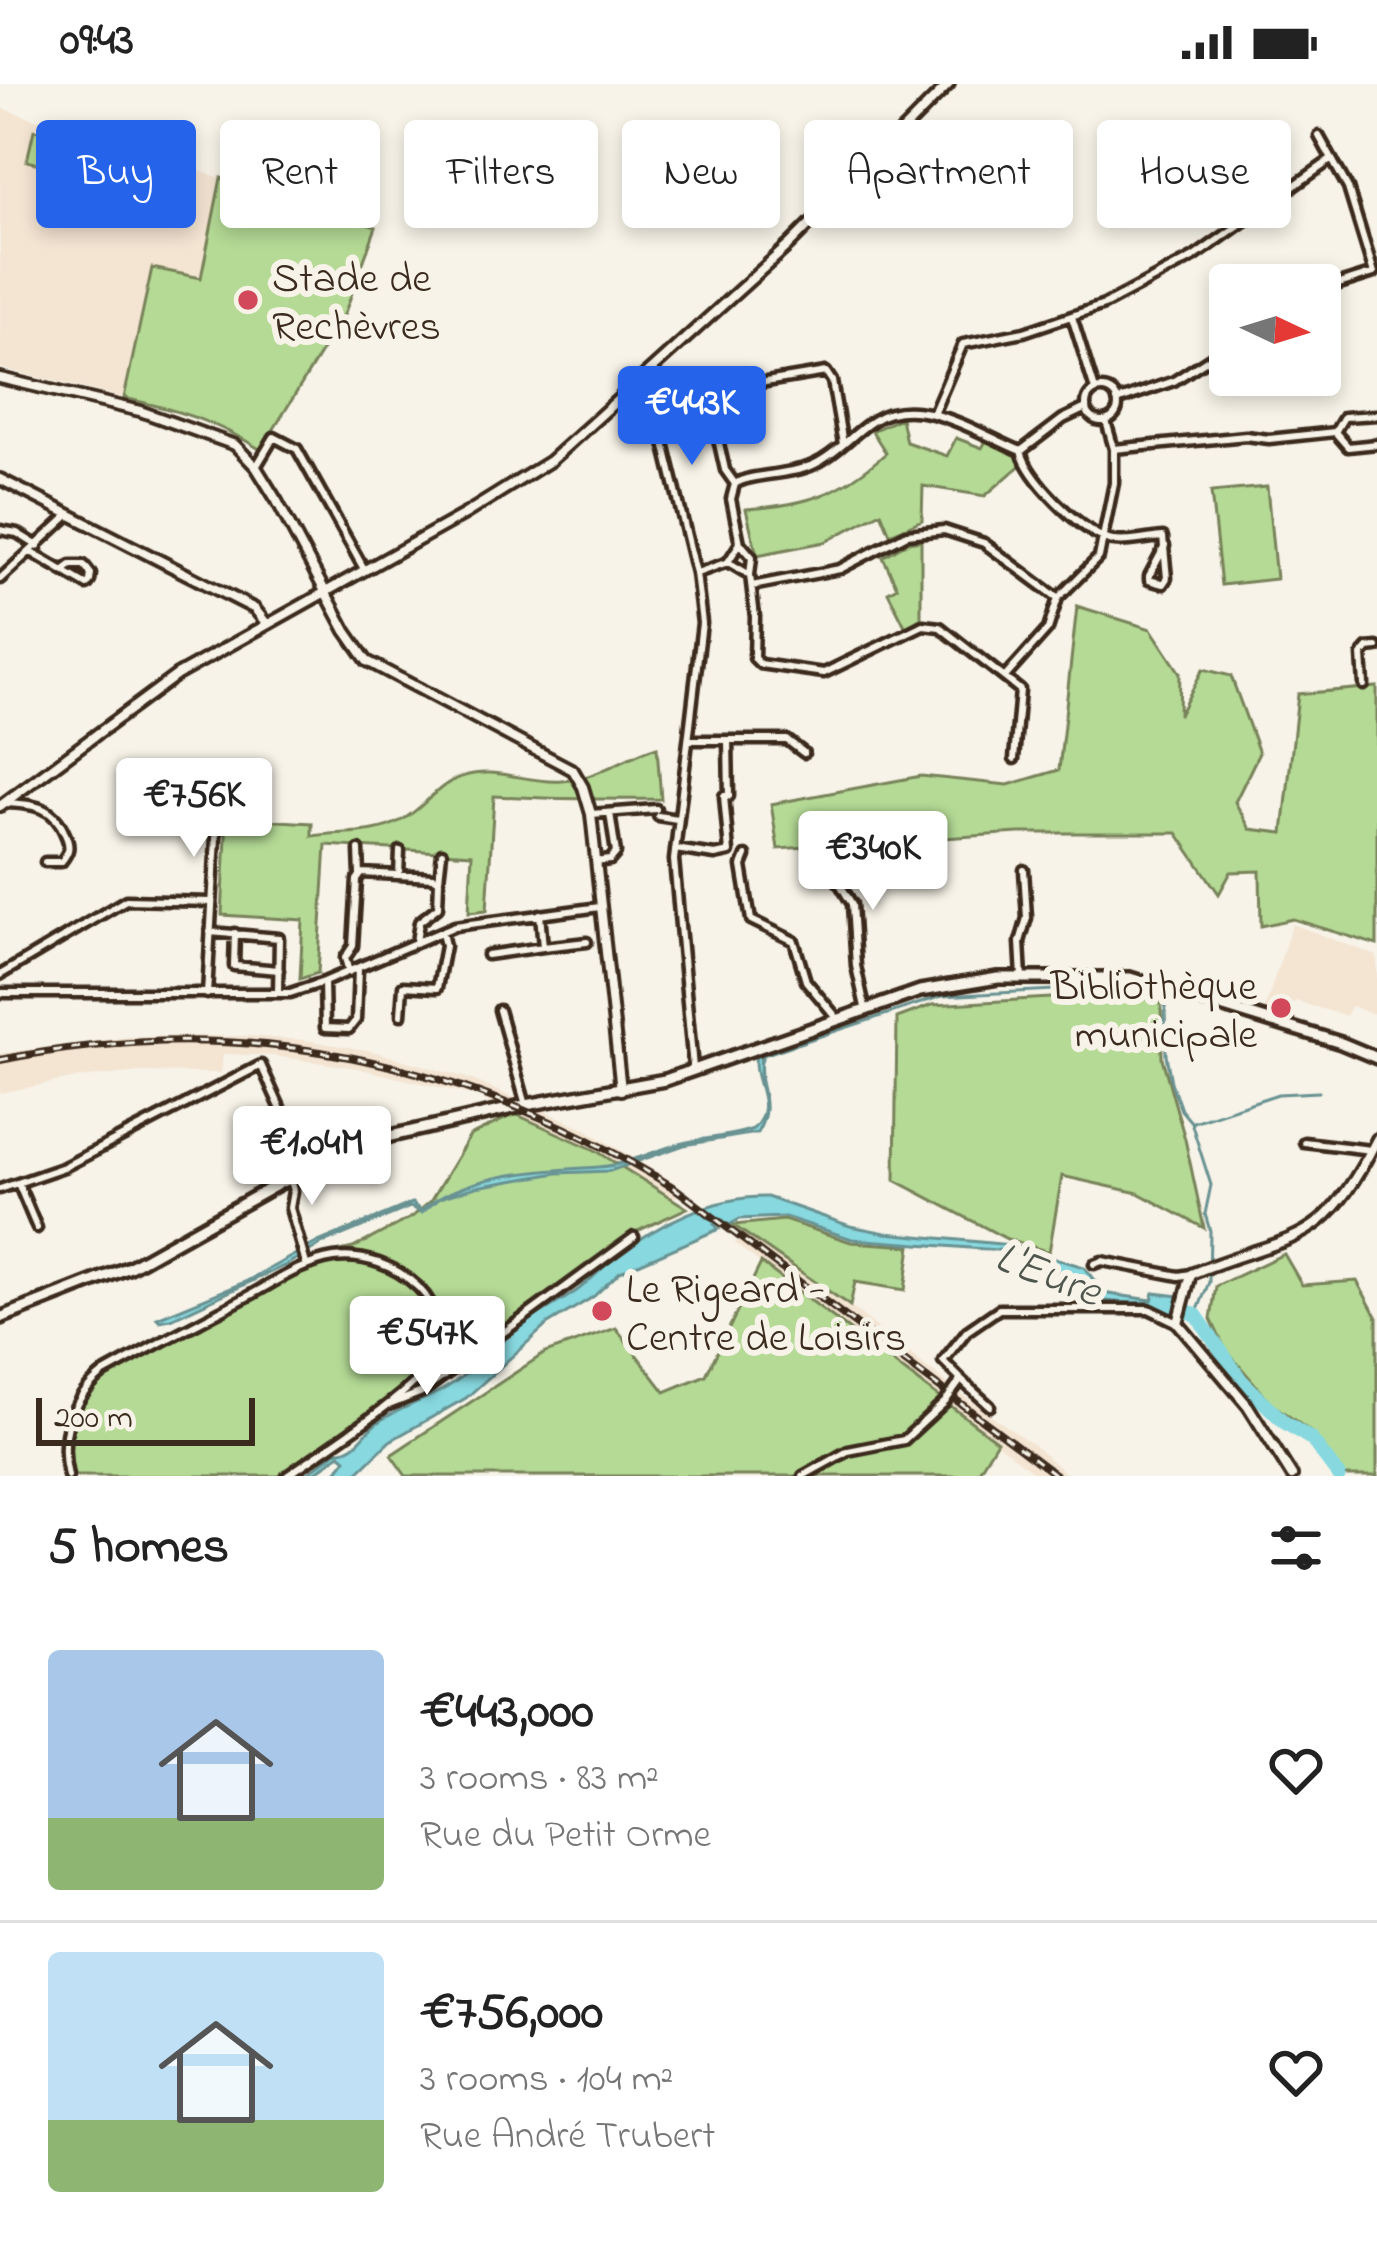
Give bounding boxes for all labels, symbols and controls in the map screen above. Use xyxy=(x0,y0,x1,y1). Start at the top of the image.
text: 09:43 xyxy=(60,9,134,75)
chip: Buy xyxy=(36,120,196,228)
chip: Rent xyxy=(220,120,380,228)
chip: Filters xyxy=(404,120,598,228)
chip: New xyxy=(622,120,780,228)
chip: Apartment xyxy=(804,120,1073,228)
chip: House xyxy=(1097,120,1291,228)
place label: Stade de Rechèvres xyxy=(272,250,441,359)
north arrow xyxy=(1209,264,1341,396)
map controls xyxy=(1209,264,1341,396)
marker: Stade de Rechèvres xyxy=(235,287,261,313)
pin: €443K xyxy=(608,366,776,468)
text: €443K xyxy=(645,376,739,433)
pin: €756K xyxy=(110,758,278,860)
text: €756K xyxy=(143,768,245,825)
pin: €340K xyxy=(789,811,957,913)
text: €340K xyxy=(825,821,921,878)
place label: Bibliothèque municipale xyxy=(1050,958,1257,1067)
marker: Bibliothèque municipale xyxy=(1268,995,1294,1021)
pin: €1.04M xyxy=(214,1106,410,1208)
text: €1.04M xyxy=(260,1116,364,1173)
water label: L'Eure xyxy=(985,1226,1111,1328)
place label: Le Rigeard - Centre de Loisirs xyxy=(626,1261,906,1370)
pin: €547K xyxy=(343,1296,511,1398)
marker: Le Rigeard - Centre de Loisirs xyxy=(589,1298,615,1324)
text: €547K xyxy=(377,1306,477,1363)
scale bar xyxy=(36,1392,255,1445)
text: 200 m xyxy=(54,1395,133,1443)
text: 5 homes xyxy=(48,1511,229,1586)
icon: filters xyxy=(1263,1515,1329,1581)
text: €443,000 xyxy=(420,1676,594,1751)
icon: home xyxy=(144,1698,288,1842)
icon: heart xyxy=(1263,1737,1329,1803)
text: 3 rooms · 83 m² xyxy=(420,1751,659,1808)
text: Rue du Petit Orme xyxy=(420,1808,711,1865)
text: €756,000 xyxy=(420,1977,603,2052)
icon: home xyxy=(144,2000,288,2144)
icon: heart xyxy=(1263,2039,1329,2105)
text: 3 rooms · 104 m² xyxy=(420,2052,673,2109)
text: Rue André Trubert xyxy=(420,2109,715,2166)

